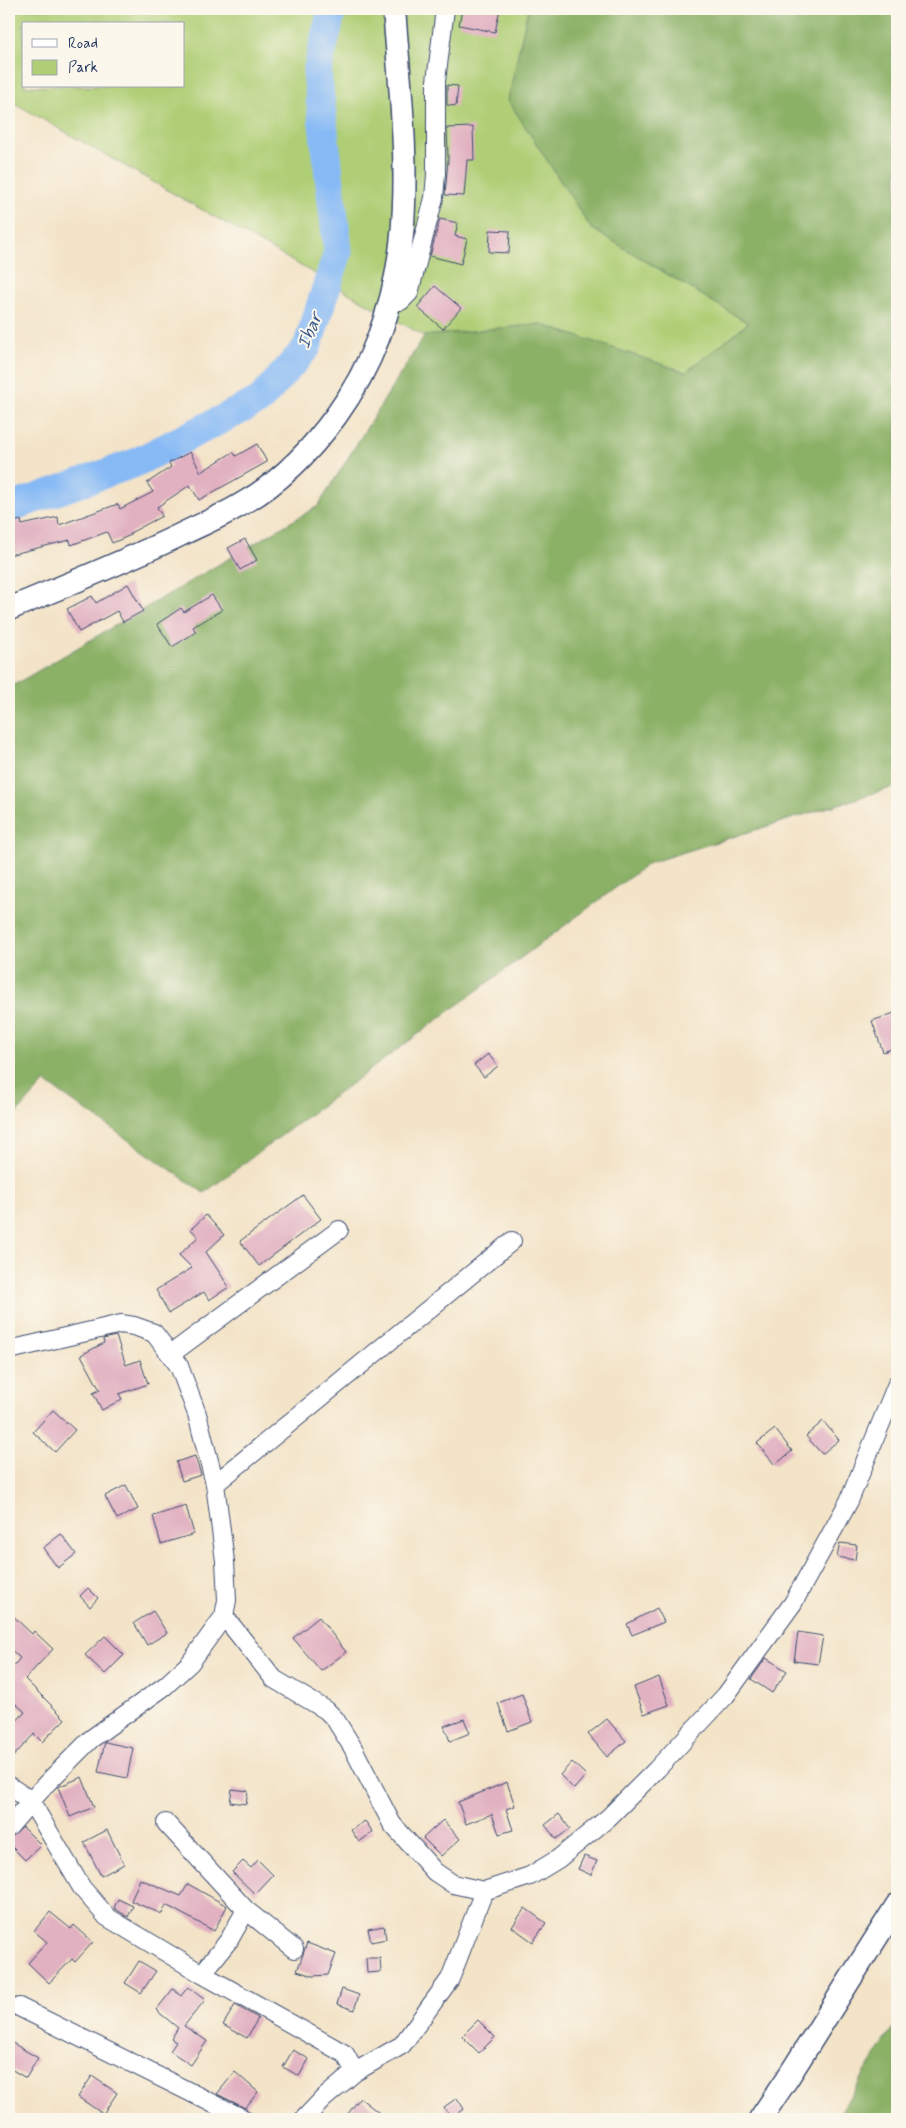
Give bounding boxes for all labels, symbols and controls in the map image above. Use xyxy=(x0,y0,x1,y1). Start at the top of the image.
legend xyxy=(22,22,185,88)
text: Road xyxy=(68,34,98,54)
text: Park xyxy=(68,58,98,78)
water label: Ibar xyxy=(291,306,330,353)

